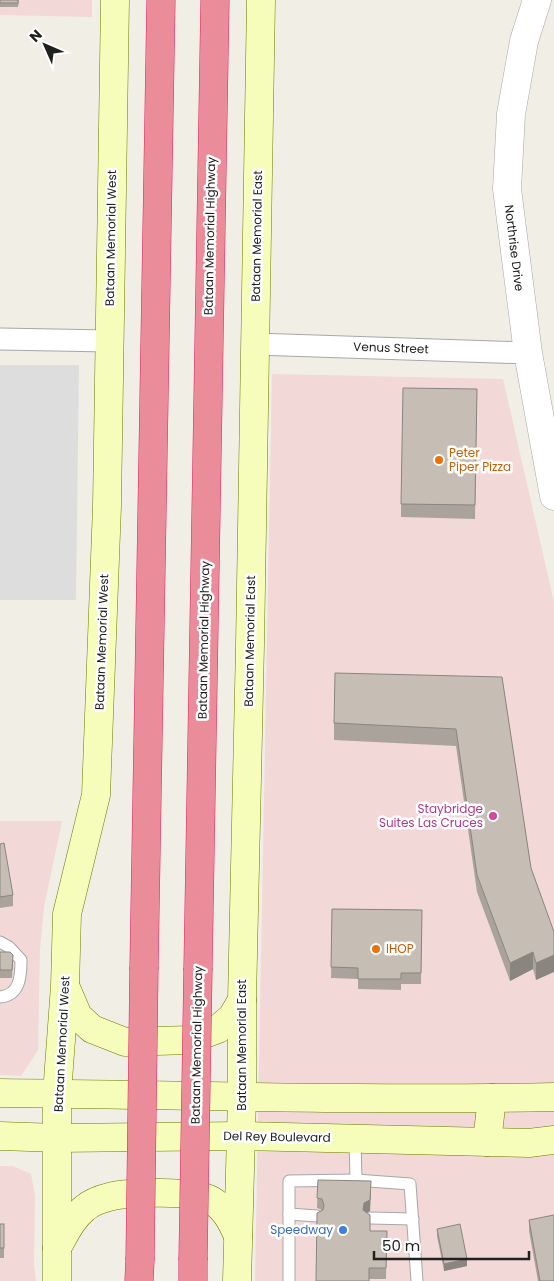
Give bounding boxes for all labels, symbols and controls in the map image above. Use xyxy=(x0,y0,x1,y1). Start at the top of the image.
north arrow xyxy=(20,20,70,70)
text: N xyxy=(25,25,47,47)
street label: Bataan Memorial Highway xyxy=(200,157,219,315)
street label: Bataan Memorial West xyxy=(101,170,120,306)
street label: Bataan Memorial East xyxy=(247,170,266,302)
street label: Northrise Drive xyxy=(501,204,528,292)
street label: Venus Street xyxy=(353,338,429,357)
place label: Peter Piper Pizza xyxy=(449,444,511,475)
marker: Peter Piper Pizza xyxy=(433,454,445,466)
street label: Bataan Memorial Highway xyxy=(194,561,213,719)
street label: Bataan Memorial West xyxy=(91,574,112,710)
street label: Bataan Memorial East xyxy=(240,575,259,707)
place label: Staybridge Suites Las Cruces xyxy=(379,800,483,831)
marker: Staybridge Suites Las Cruces xyxy=(487,810,499,822)
place label: IHOP xyxy=(386,940,414,957)
marker: IHOP xyxy=(370,943,382,955)
street label: Bataan Memorial Highway xyxy=(187,966,206,1124)
street label: Bataan Memorial West xyxy=(49,975,74,1112)
street label: Bataan Memorial East xyxy=(233,979,250,1111)
street label: Del Rey Boulevard xyxy=(223,1127,331,1146)
place label: Speedway xyxy=(270,1221,333,1238)
marker: Speedway xyxy=(337,1224,349,1236)
scale bar xyxy=(374,1228,529,1260)
text: 50 m xyxy=(382,1235,420,1256)

